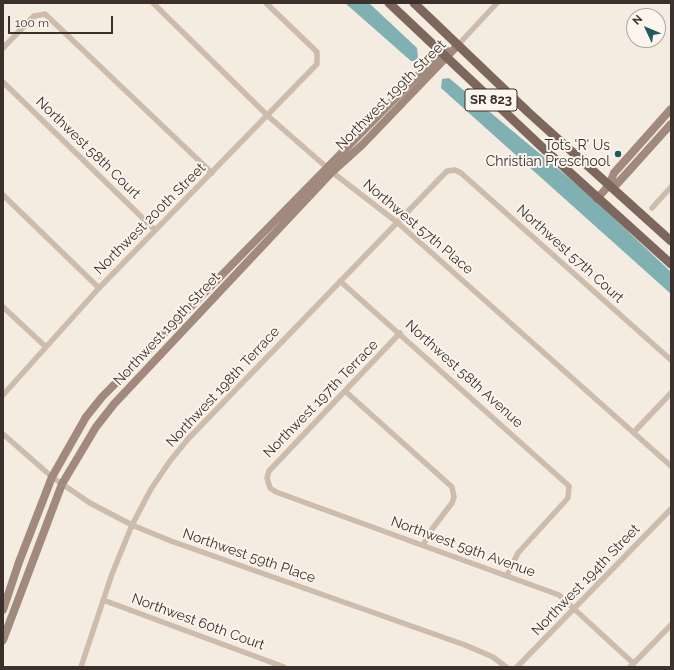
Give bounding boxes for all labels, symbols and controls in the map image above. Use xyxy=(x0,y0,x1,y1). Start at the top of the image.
scale bar xyxy=(10,8,115,34)
north arrow xyxy=(626,8,666,48)
text: N xyxy=(630,12,645,28)
text: 100 m xyxy=(15,16,49,30)
street label: Northwest 199th Street xyxy=(333,37,449,153)
road number: SR 823 xyxy=(465,89,517,111)
street label: Northwest 58th Court xyxy=(32,94,144,202)
place label: Tots 'R' Us Christian Preschool xyxy=(486,138,610,170)
marker: Tots 'R' Us Christian Preschool xyxy=(613,149,623,159)
street label: Northwest 200th Street xyxy=(91,160,209,278)
street label: Northwest 57th Place xyxy=(360,176,476,278)
street label: Northwest 57th Court xyxy=(513,201,627,307)
street label: Northwest 199th Street xyxy=(110,269,224,389)
street label: Northwest 58th Avenue xyxy=(402,317,526,431)
street label: Northwest 198th Terrace xyxy=(163,323,283,451)
street label: Northwest 197th Terrace xyxy=(260,337,382,461)
street label: Northwest 59th Avenue xyxy=(389,513,537,581)
street label: Northwest 194th Street xyxy=(529,521,643,639)
street label: Northwest 59th Place xyxy=(180,525,318,587)
street label: Northwest 60th Court xyxy=(129,590,267,654)

